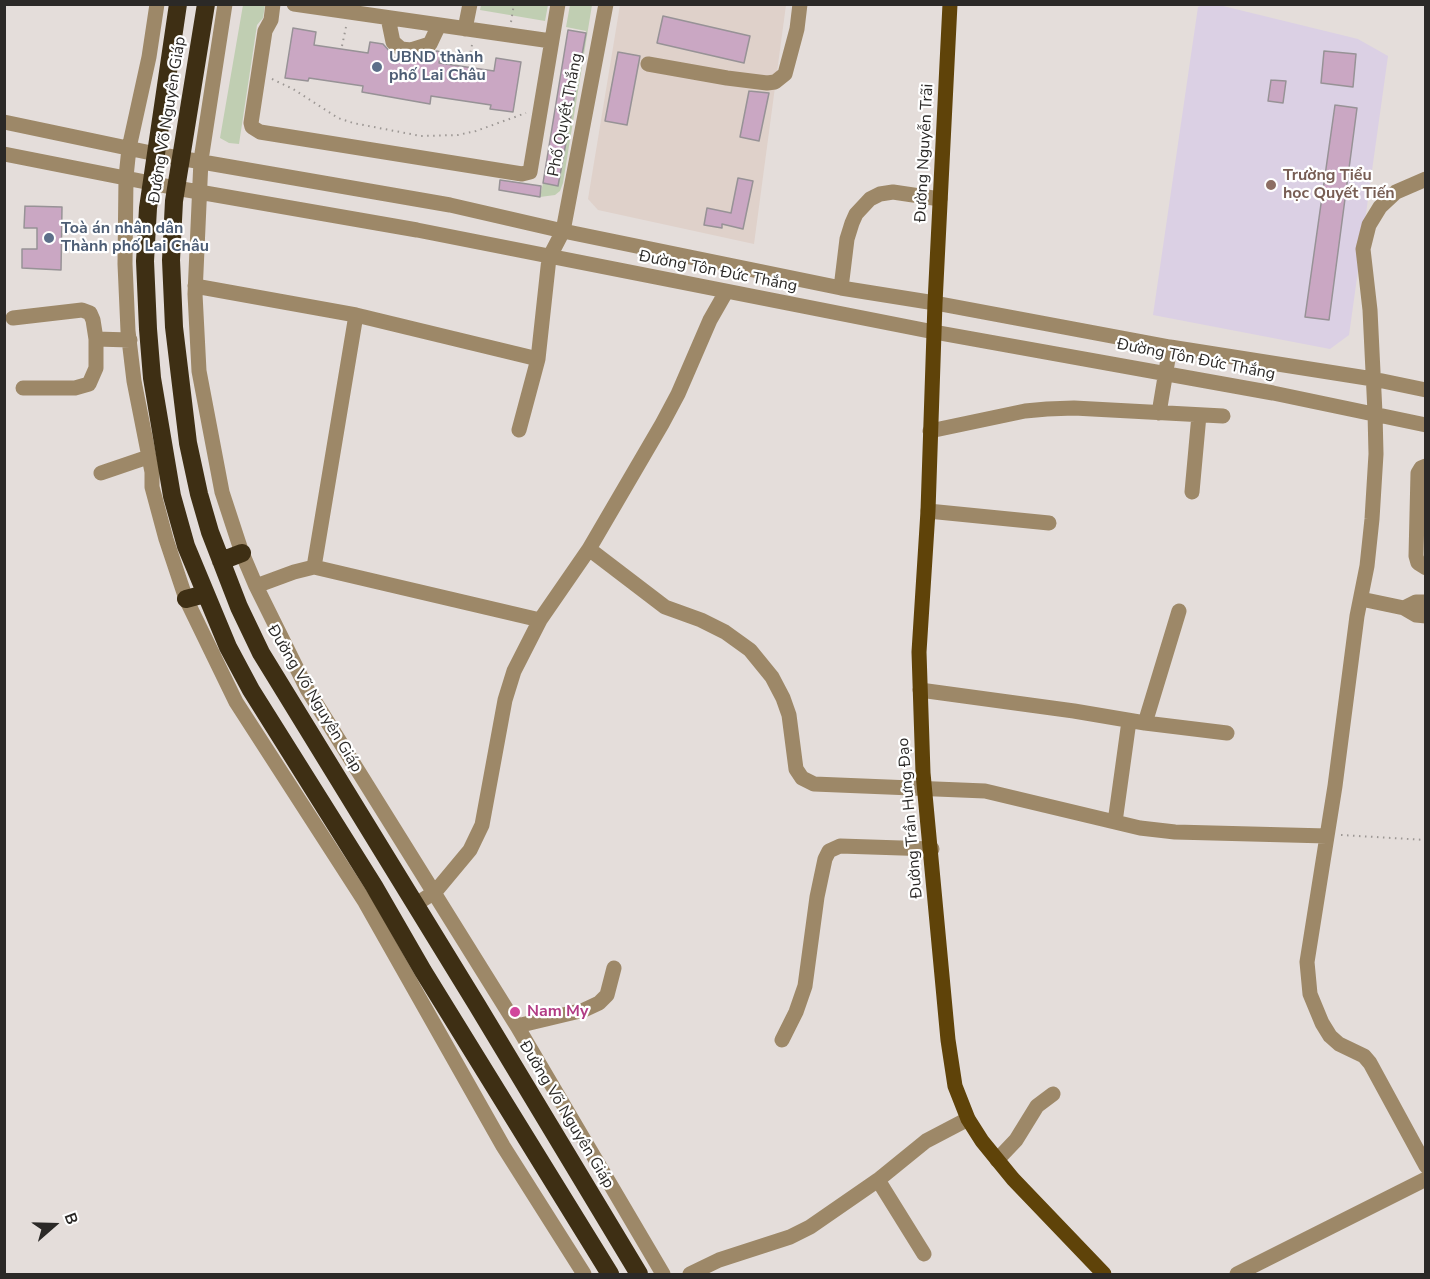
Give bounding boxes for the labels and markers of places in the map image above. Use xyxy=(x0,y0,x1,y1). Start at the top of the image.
place label: UBND thành phố Lai Châu xyxy=(389,48,486,86)
marker: UBND thành phố Lai Châu xyxy=(370,60,384,74)
place label: Trường Tiểu học Quyết Tiến xyxy=(1283,166,1395,204)
marker: Trường Tiểu học Quyết Tiến xyxy=(1264,178,1278,192)
place label: Toà án nhân dân Thành phố Lai Châu xyxy=(61,219,209,257)
marker: Toà án nhân dân Thành phố Lai Châu xyxy=(42,231,56,245)
place label: Nam My xyxy=(527,1002,588,1022)
marker: Nam My xyxy=(508,1005,522,1019)

